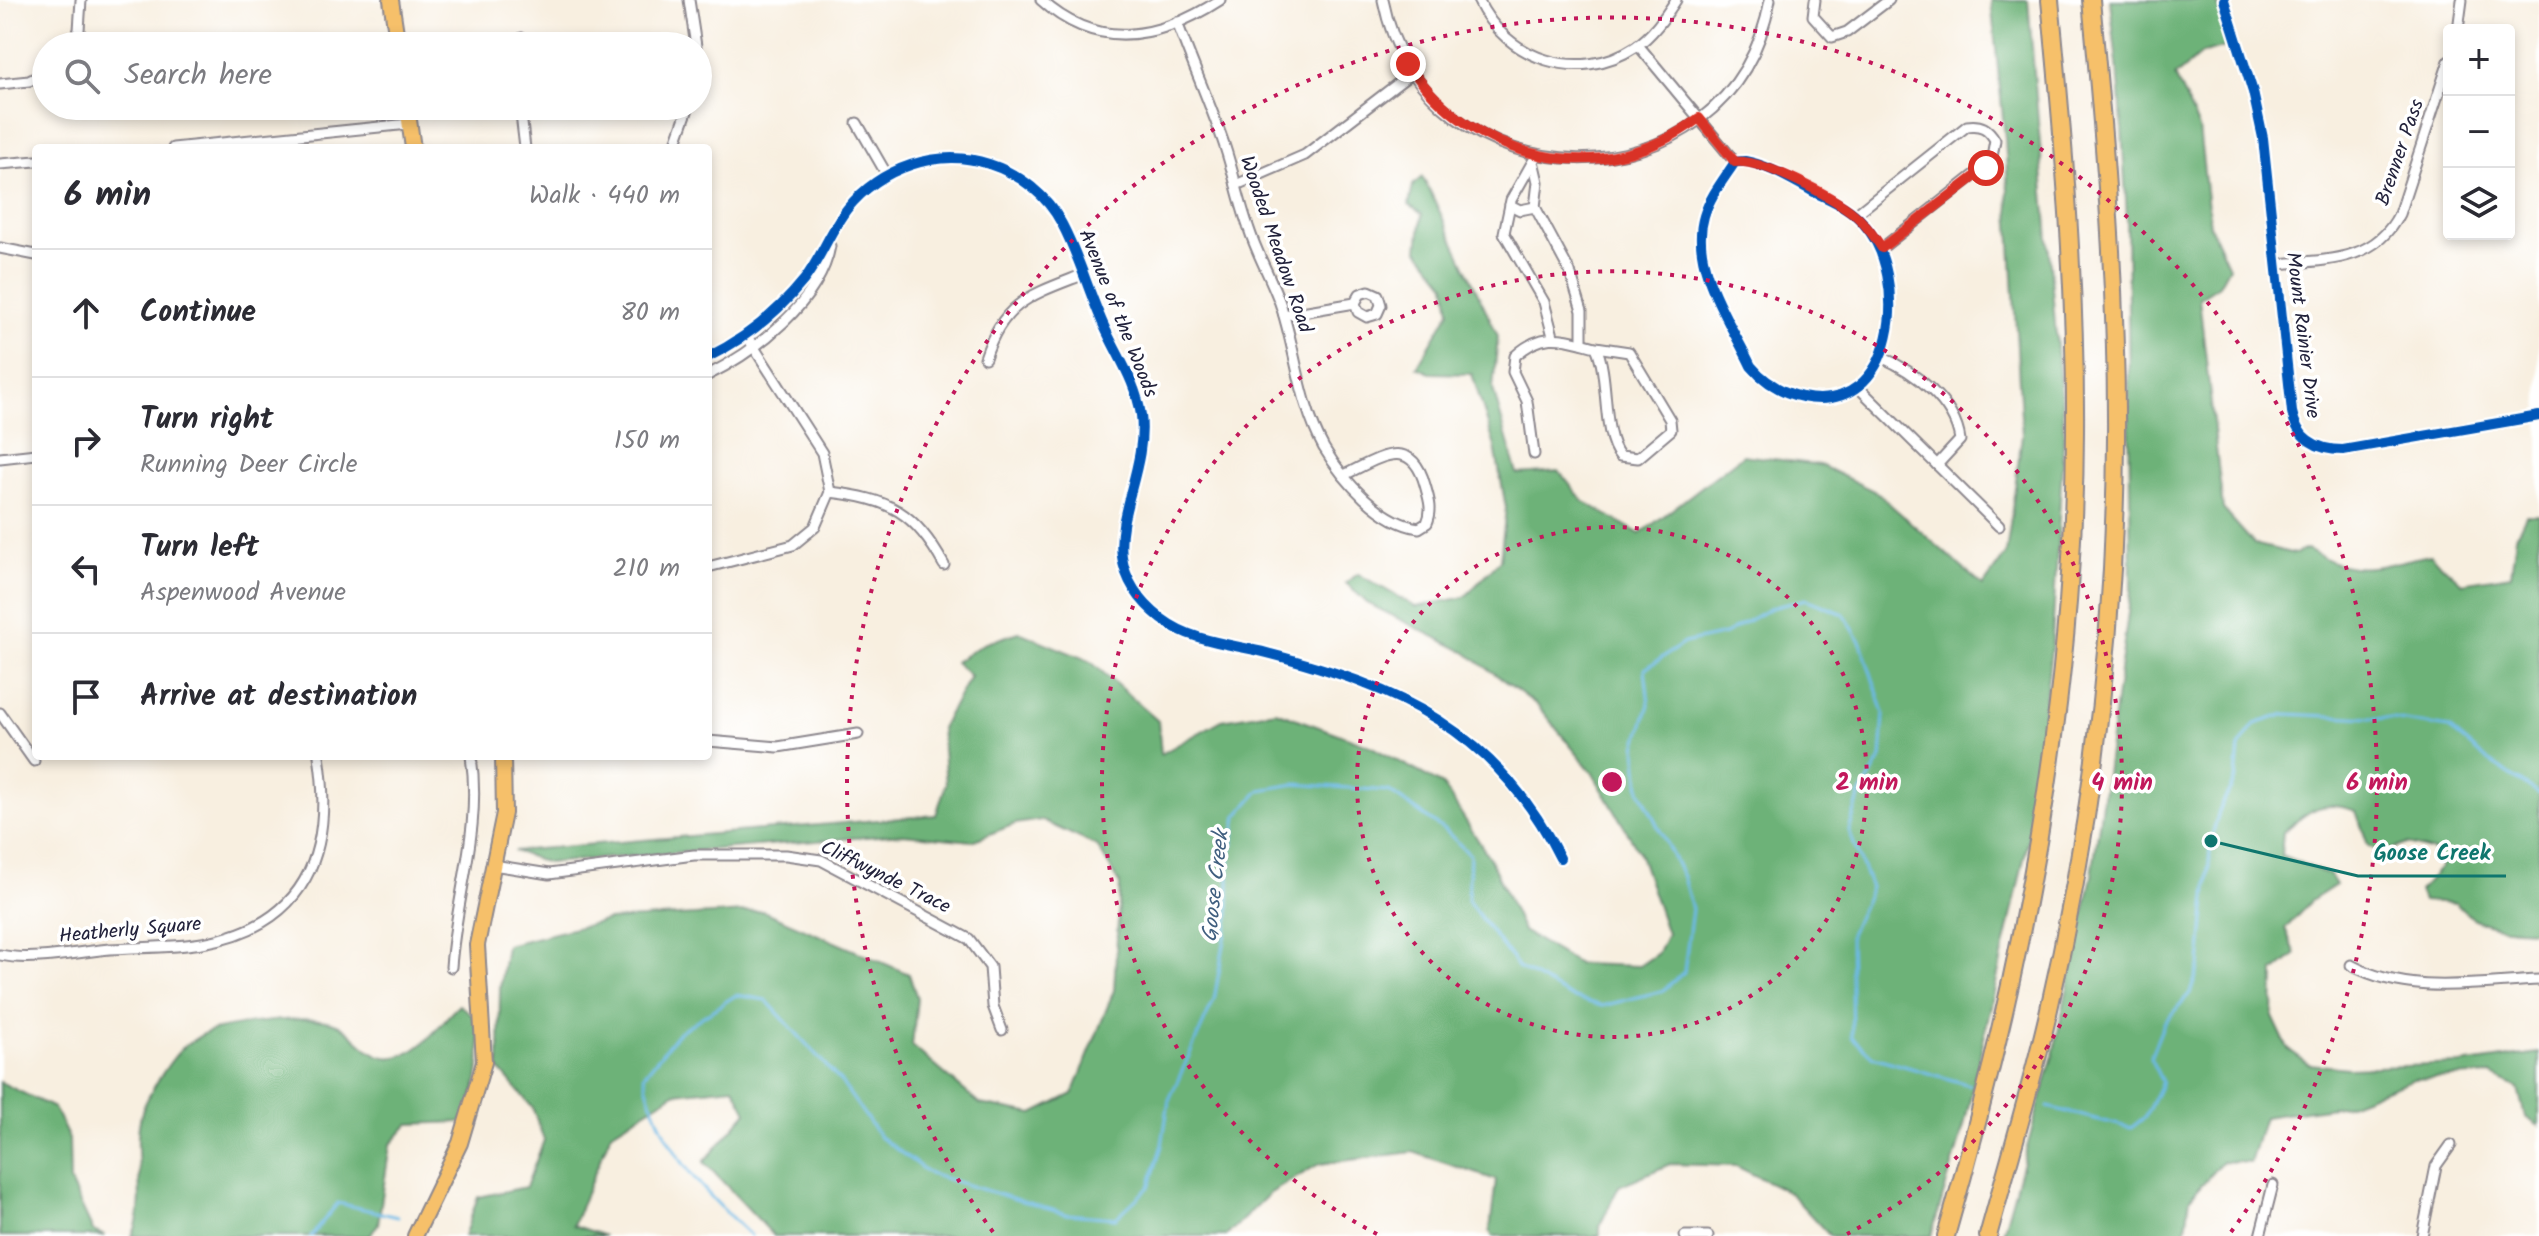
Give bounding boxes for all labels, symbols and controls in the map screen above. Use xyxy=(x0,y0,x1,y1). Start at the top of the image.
map controls xyxy=(2443,24,2515,240)
button: + xyxy=(2443,24,2515,96)
search box xyxy=(32,32,712,120)
route end xyxy=(1390,46,1426,82)
text: Search here xyxy=(124,52,272,100)
icon: search xyxy=(60,54,104,98)
street label: Brenner Pass xyxy=(2368,95,2434,210)
button: − xyxy=(2443,96,2515,168)
route start xyxy=(1968,150,2004,186)
street label: Wooded Meadow Road xyxy=(1230,152,1321,339)
button: layers xyxy=(2443,168,2515,240)
text: 6 min xyxy=(64,169,151,223)
text: Walk · 440 m xyxy=(529,175,680,217)
street label: Avenue of the Woods xyxy=(1069,225,1166,403)
street label: Mount Rainier Drive xyxy=(2276,250,2328,420)
text: Continue xyxy=(140,289,256,337)
icon: ahead xyxy=(64,291,108,335)
text: 80 m xyxy=(620,292,680,334)
text: Turn right xyxy=(140,396,273,444)
icon: right xyxy=(64,419,108,463)
text: 150 m xyxy=(614,420,680,462)
text: Running Deer Circle xyxy=(140,444,357,486)
text: Turn left xyxy=(140,524,259,572)
icon: left xyxy=(64,547,108,591)
text: 210 m xyxy=(613,548,680,590)
text: Aspenwood Avenue xyxy=(140,572,346,614)
text: Arrive at destination xyxy=(140,673,417,721)
icon: arrive xyxy=(64,675,108,719)
text: 2 min xyxy=(1836,764,1898,803)
text: 4 min xyxy=(2091,764,2153,803)
text: 6 min xyxy=(2346,764,2408,803)
centre of rings xyxy=(1598,768,1626,796)
water label: Goose Creek xyxy=(1193,825,1240,944)
callout: Goose Creek xyxy=(2358,830,2506,876)
street label: Cliffwynde Trace xyxy=(814,832,956,923)
text: Goose Creek xyxy=(2374,837,2491,872)
street label: Heatherly Square xyxy=(58,909,203,953)

